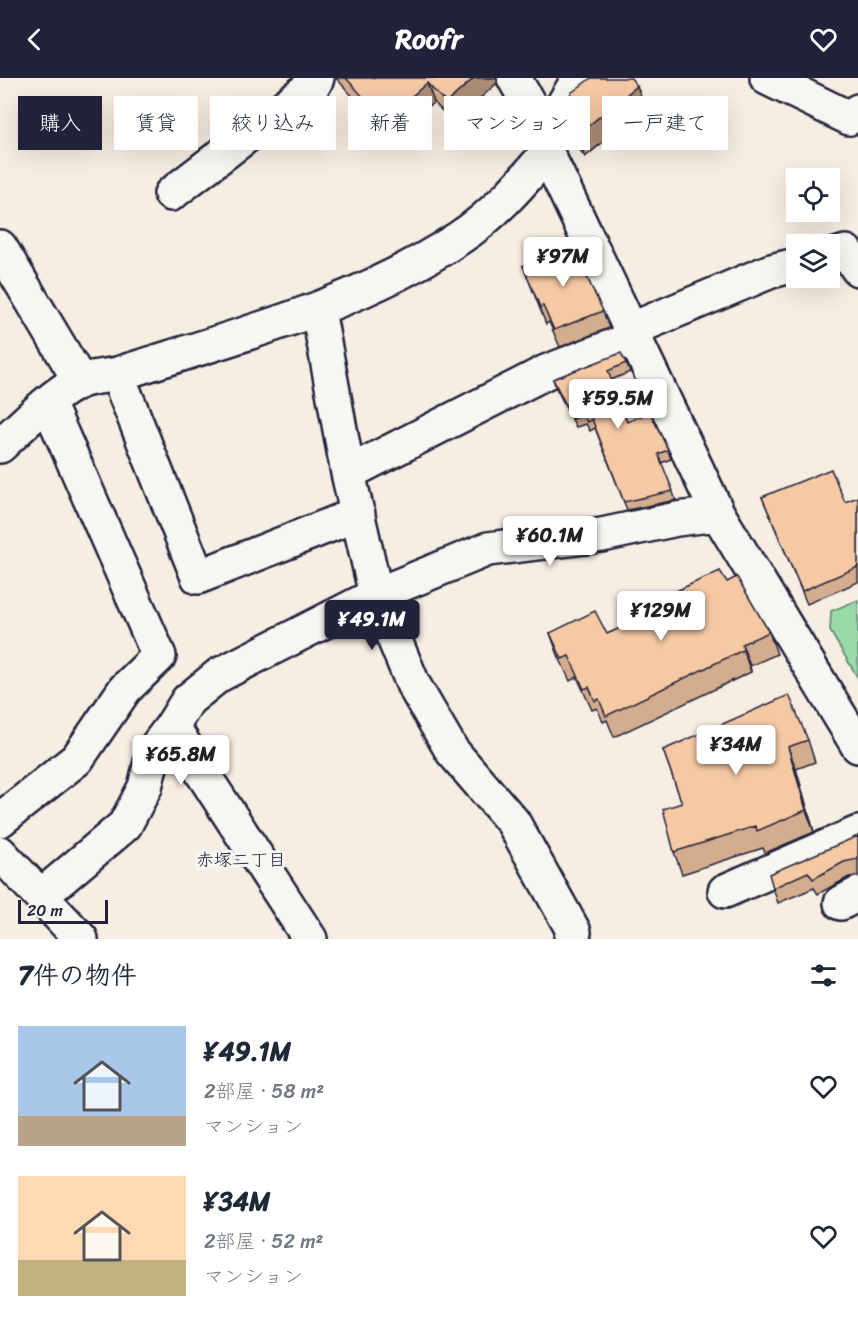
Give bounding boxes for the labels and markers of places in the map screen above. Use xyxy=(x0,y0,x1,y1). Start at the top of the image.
pin: ¥97M xyxy=(527,237,599,288)
pin: ¥59.5M xyxy=(569,379,667,430)
pin: ¥60.1M xyxy=(501,516,599,567)
pin: ¥129M xyxy=(619,591,703,642)
pin: ¥49.1M xyxy=(323,600,421,651)
pin: ¥34M xyxy=(700,725,772,776)
pin: ¥65.8M xyxy=(132,735,230,786)

